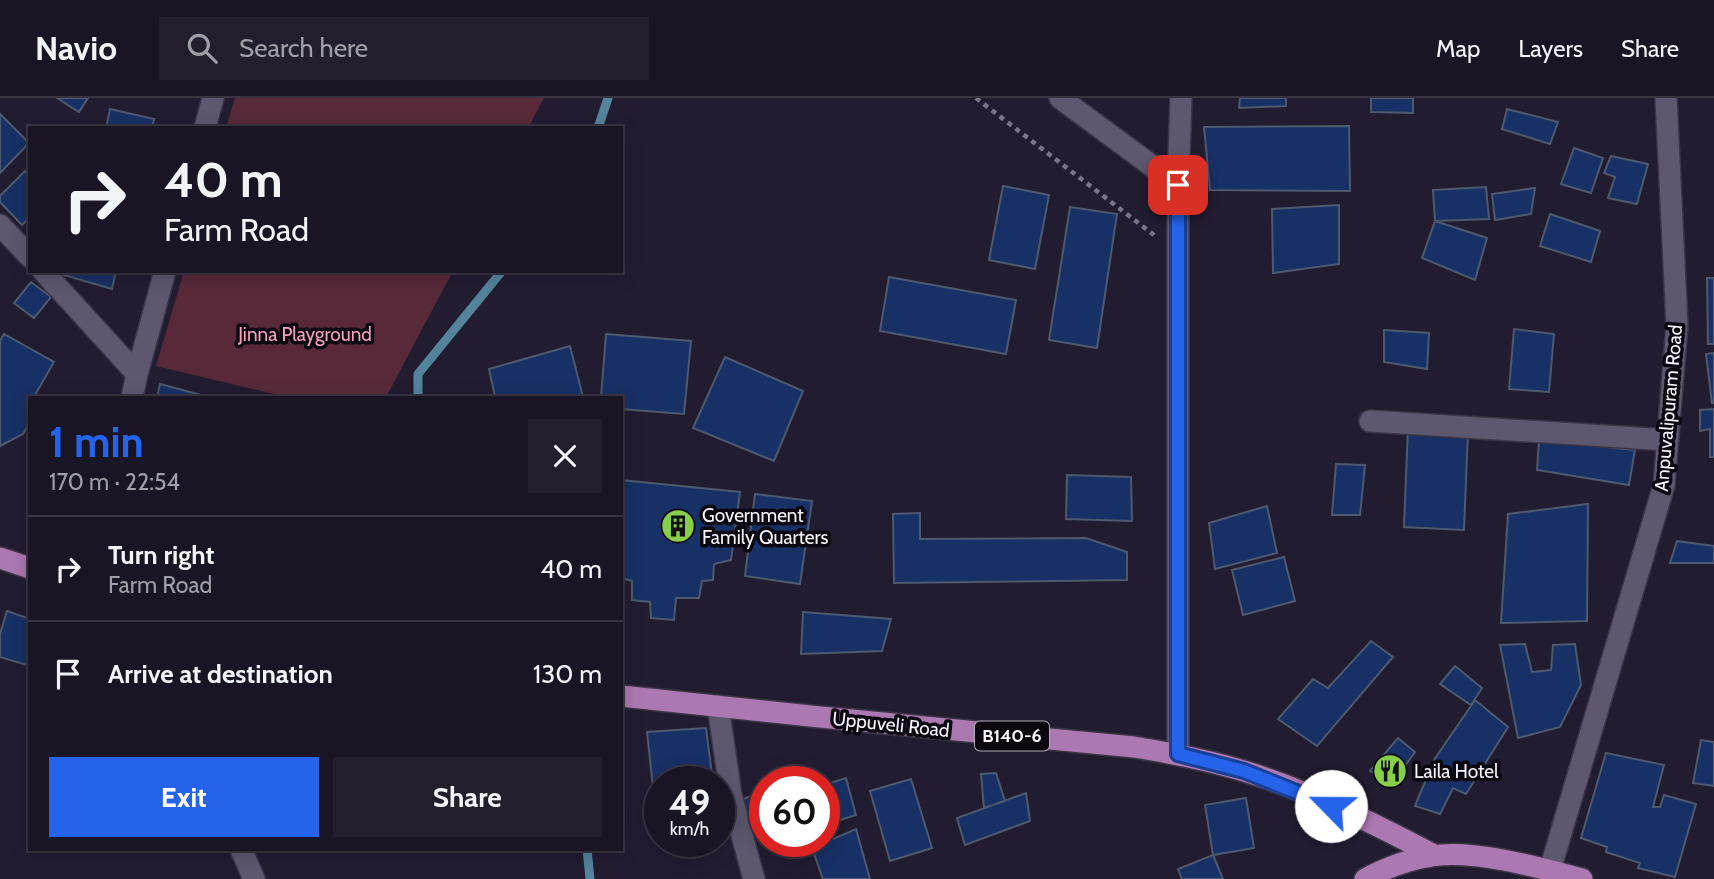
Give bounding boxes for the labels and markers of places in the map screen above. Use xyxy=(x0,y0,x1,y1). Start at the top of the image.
pin xyxy=(1148,155,1208,215)
place label: Government Family Quarters xyxy=(702,504,829,549)
building icon: Government Family Quarters xyxy=(659,507,697,545)
restaurant icon: Laila Hotel xyxy=(1371,752,1409,790)
place label: Laila Hotel xyxy=(1414,760,1499,783)

